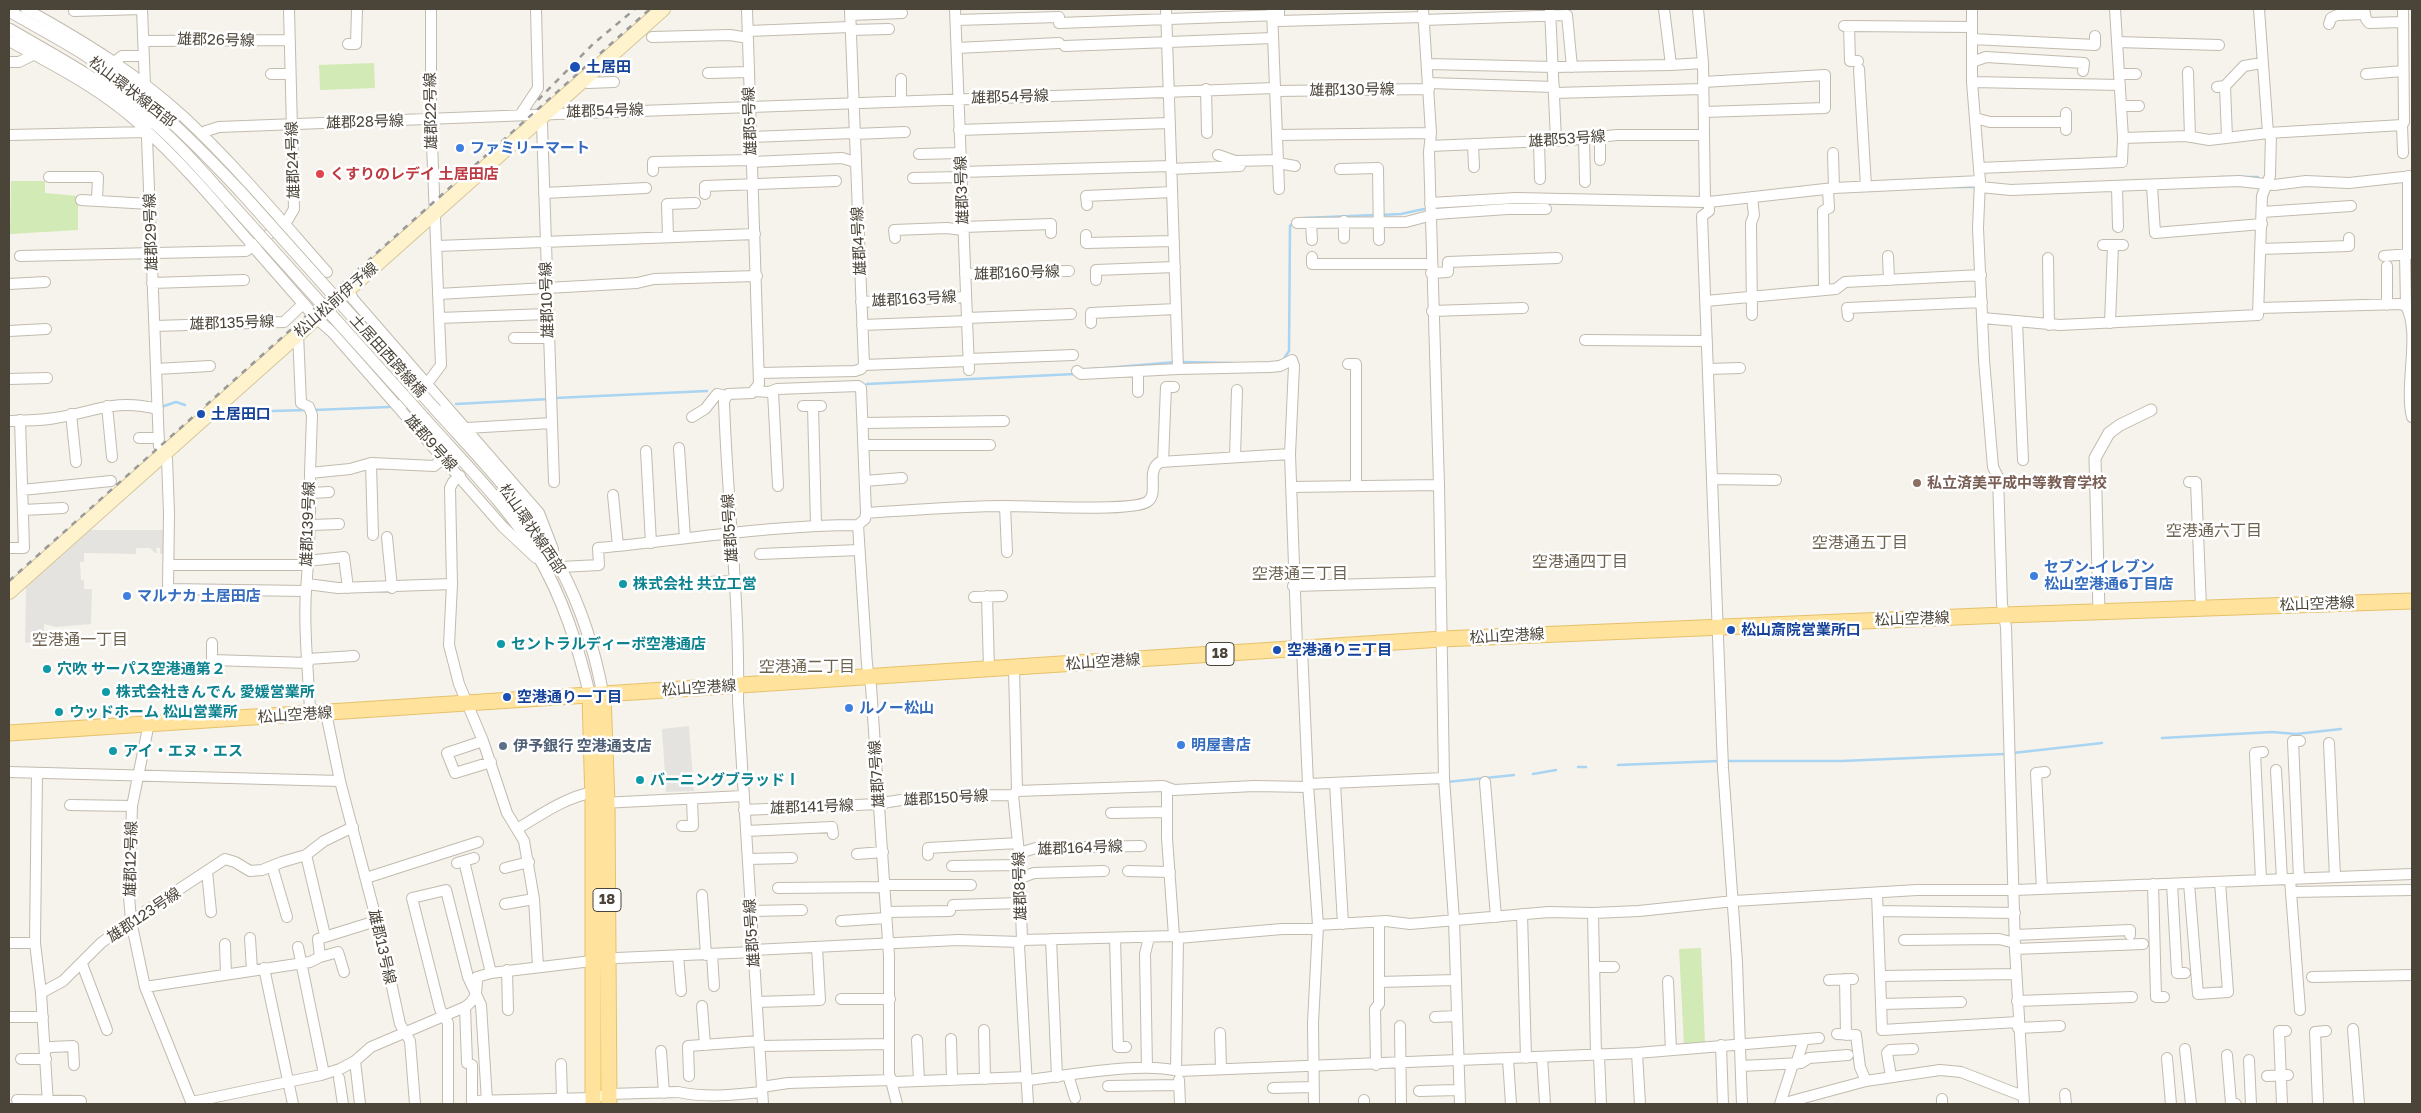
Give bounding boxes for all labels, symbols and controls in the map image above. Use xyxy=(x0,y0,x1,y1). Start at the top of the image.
street label: 雄郡26号線 xyxy=(177,30,255,50)
street label: 松山環状線西部 xyxy=(85,53,179,131)
place label: 土居田 xyxy=(586,58,631,76)
marker: 土居田 xyxy=(568,60,582,74)
street label: 雄郡22号線 xyxy=(421,72,441,150)
street label: 雄郡130号線 xyxy=(1309,80,1395,100)
street label: 雄郡5号線 xyxy=(740,86,760,156)
street label: 雄郡54号線 xyxy=(971,87,1049,107)
street label: 雄郡54号線 xyxy=(566,101,644,121)
street label: 雄郡28号線 xyxy=(326,112,404,132)
street label: 雄郡24号線 xyxy=(283,121,303,199)
street label: 雄郡53号線 xyxy=(1528,127,1606,151)
place label: ファミリーマート xyxy=(470,139,590,157)
marker: ファミリーマート xyxy=(454,142,466,154)
street label: 雄郡3号線 xyxy=(952,155,972,225)
place label: くすりのレデイ 土居田店 xyxy=(330,165,499,183)
marker: くすりのレデイ 土居田店 xyxy=(314,168,326,180)
street label: 雄郡29号線 xyxy=(141,193,161,271)
street label: 雄郡4号線 xyxy=(848,206,870,276)
street label: 松山松前伊予線 xyxy=(290,259,382,341)
street label: 雄郡10号線 xyxy=(537,261,557,339)
street label: 雄郡160号線 xyxy=(974,263,1060,283)
street label: 雄郡163号線 xyxy=(871,288,957,310)
street label: 土居田西跨線橋 xyxy=(346,311,430,401)
street label: 雄郡135号線 xyxy=(189,313,275,333)
place label: 土居田口 xyxy=(211,405,271,423)
marker: 土居田口 xyxy=(195,408,207,420)
street label: 雄郡9号線 xyxy=(401,411,461,475)
place label: 私立済美平成中等教育学校 xyxy=(1927,474,2107,492)
marker: 私立済美平成中等教育学校 xyxy=(1911,477,1923,489)
street label: 松山環状線西部 xyxy=(495,480,569,578)
street label: 雄郡139号線 xyxy=(298,481,318,567)
street label: 雄郡5号線 xyxy=(719,493,741,563)
district label: 空港通六丁目 xyxy=(2166,521,2262,541)
district label: 空港通五丁目 xyxy=(1812,533,1908,553)
district label: 空港通四丁目 xyxy=(1532,552,1628,572)
place label: セブン-イレブン 松山空港通6丁目店 xyxy=(2044,558,2174,593)
district label: 空港通三丁目 xyxy=(1252,564,1348,584)
marker: セブン-イレブン 松山空港通6丁目店 xyxy=(2028,570,2040,582)
place label: 株式会社 共立工営 xyxy=(633,575,757,593)
marker: 株式会社 共立工営 xyxy=(617,578,629,590)
place label: マルナカ 土居田店 xyxy=(137,587,261,605)
marker: マルナカ 土居田店 xyxy=(121,590,133,602)
street label: 松山空港線 xyxy=(2279,594,2355,614)
street label: 松山空港線 xyxy=(1874,609,1950,629)
place label: 松山斎院営業所口 xyxy=(1741,621,1861,639)
marker: 松山斎院営業所口 xyxy=(1725,624,1737,636)
street label: 松山空港線 xyxy=(1469,625,1545,647)
district label: 空港通一丁目 xyxy=(32,630,128,650)
place label: セントラルディーボ空港通店 xyxy=(511,635,706,653)
marker: セントラルディーボ空港通店 xyxy=(495,638,507,650)
place label: 空港通り三丁目 xyxy=(1287,641,1392,659)
road number: 18 xyxy=(1206,642,1234,666)
marker: 空港通り三丁目 xyxy=(1271,644,1283,656)
street label: 松山空港線 xyxy=(1065,650,1141,674)
district label: 空港通二丁目 xyxy=(759,657,855,677)
place label: 穴吹 サーパス空港通第２ xyxy=(57,660,226,678)
marker: 穴吹 サーパス空港通第２ xyxy=(41,663,53,675)
street label: 松山空港線 xyxy=(661,676,737,700)
place label: 株式会社きんでん 愛媛営業所 xyxy=(116,683,315,701)
marker: 株式会社きんでん 愛媛営業所 xyxy=(100,686,112,698)
place label: 空港通り一丁目 xyxy=(517,688,622,706)
marker: 空港通り一丁目 xyxy=(501,691,513,703)
place label: ルノー松山 xyxy=(859,699,934,717)
marker: ルノー松山 xyxy=(843,702,855,714)
place label: ウッドホーム 松山営業所 xyxy=(69,703,238,721)
street label: 松山空港線 xyxy=(257,703,333,727)
marker: ウッドホーム 松山営業所 xyxy=(53,706,65,718)
place label: 明屋書店 xyxy=(1191,736,1251,754)
place label: 伊予銀行 空港通支店 xyxy=(513,737,652,755)
street label: 雄郡7号線 xyxy=(866,739,888,809)
marker: 明屋書店 xyxy=(1175,739,1187,751)
marker: 伊予銀行 空港通支店 xyxy=(497,740,509,752)
place label: アイ・エヌ・エス xyxy=(123,742,243,760)
marker: アイ・エヌ・エス xyxy=(107,745,119,757)
place label: バーニングブラッドⅠ xyxy=(650,771,800,789)
marker: バーニングブラッドⅠ xyxy=(634,774,646,786)
street label: 雄郡150号線 xyxy=(903,787,989,809)
street label: 雄郡141号線 xyxy=(770,797,854,817)
street label: 雄郡12号線 xyxy=(121,821,141,897)
street label: 雄郡164号線 xyxy=(1037,838,1123,858)
street label: 雄郡8号線 xyxy=(1010,851,1030,921)
street label: 雄郡123号線 xyxy=(104,884,184,946)
road number: 18 xyxy=(593,888,621,912)
street label: 雄郡5号線 xyxy=(741,898,763,968)
street label: 雄郡13号線 xyxy=(365,908,399,986)

